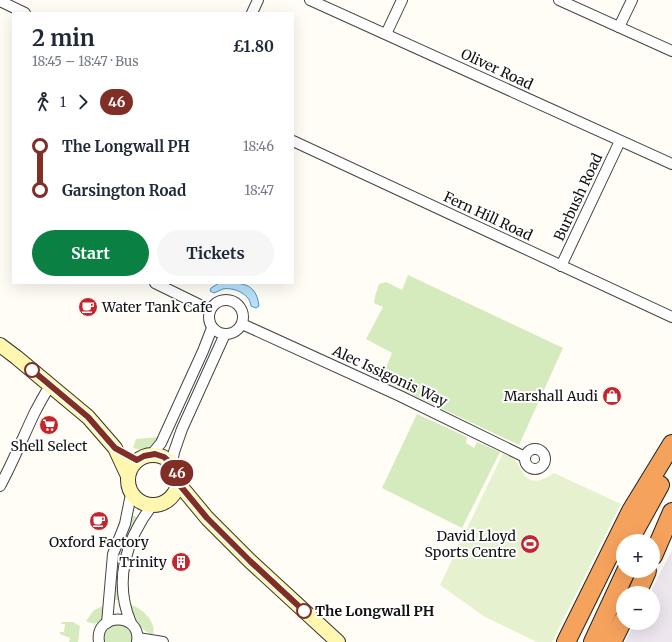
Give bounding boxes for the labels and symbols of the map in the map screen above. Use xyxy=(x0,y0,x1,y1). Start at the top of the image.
street label: Oliver Road xyxy=(458,44,536,94)
street label: Burbush Road xyxy=(550,150,606,244)
street label: Fern Hill Road xyxy=(441,188,536,245)
cafe icon: Water Tank Cafe xyxy=(77,296,99,318)
place label: Water Tank Cafe xyxy=(101,298,213,316)
street label: Alec Issigonis Way xyxy=(329,341,451,411)
unlabelled marker xyxy=(24,362,40,378)
shop icon: Marshall Audi xyxy=(601,385,623,407)
place label: Marshall Audi xyxy=(504,387,598,405)
supermarket icon: Shell Select xyxy=(38,414,60,436)
place label: Shell Select xyxy=(11,437,88,455)
line badge: 46 xyxy=(159,460,195,486)
cafe icon: Oxford Factory xyxy=(88,510,110,532)
place label: David Lloyd Sports Centre xyxy=(425,527,517,561)
place label: Oxford Factory xyxy=(49,533,150,551)
sports icon: David Lloyd Sports Centre xyxy=(519,533,541,555)
building icon: Trinity xyxy=(170,551,192,573)
place label: Trinity xyxy=(119,553,168,571)
place label: The Longwall PH xyxy=(315,602,435,620)
marker: The Longwall PH xyxy=(296,603,312,619)

